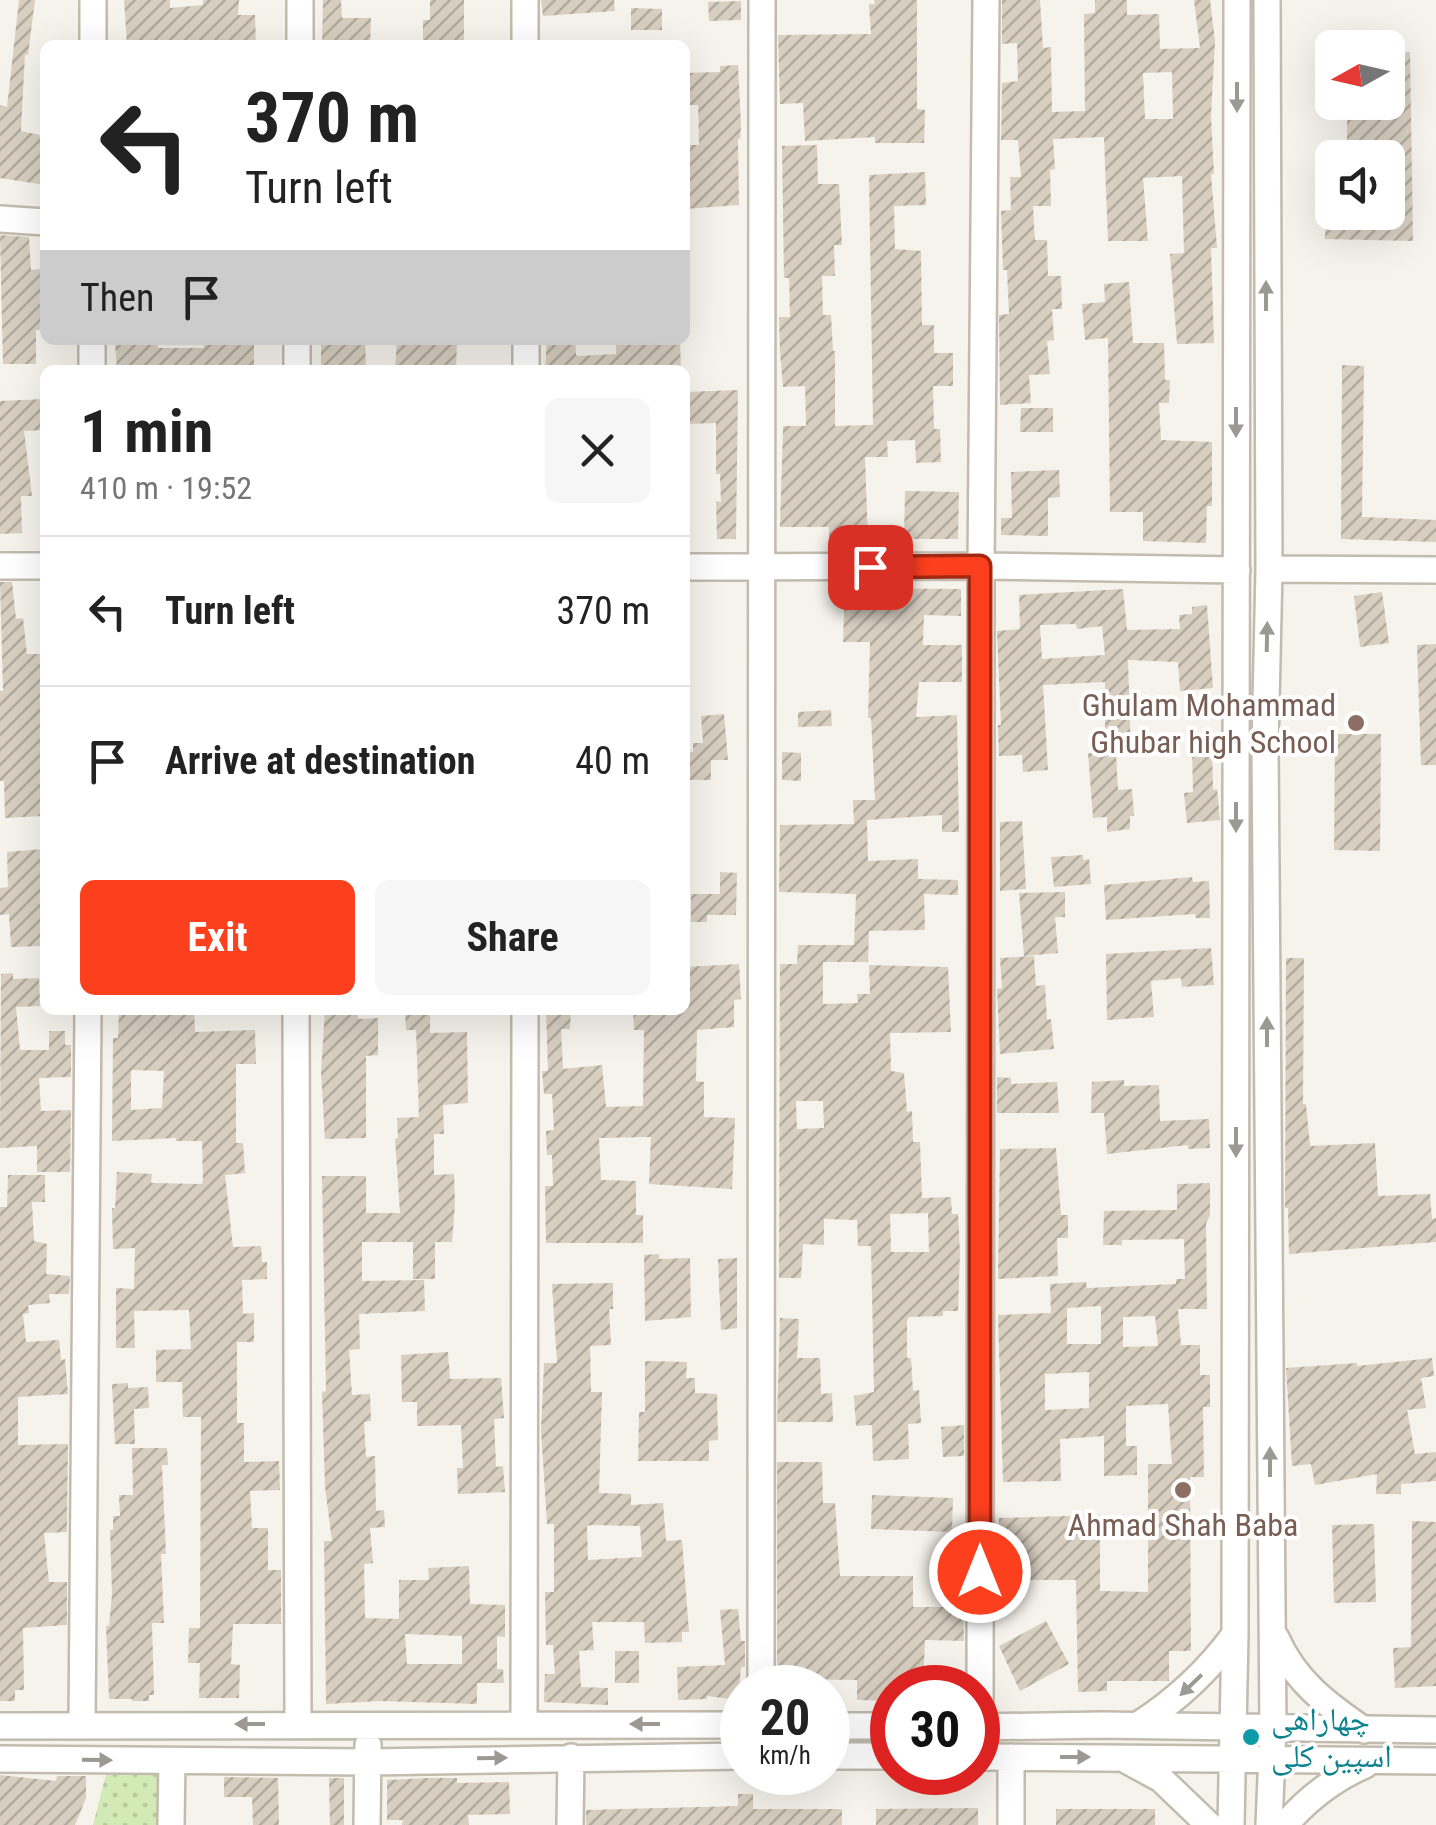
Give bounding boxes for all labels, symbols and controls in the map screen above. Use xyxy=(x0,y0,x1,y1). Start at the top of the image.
north arrow xyxy=(1315,30,1405,120)
map controls xyxy=(1315,30,1405,230)
text: 370 m xyxy=(245,77,419,159)
icon: left xyxy=(80,80,210,210)
one-way arrow xyxy=(1229,82,1245,114)
button: sound xyxy=(1315,140,1405,230)
text: Turn left xyxy=(245,161,393,214)
icon: arrive xyxy=(174,270,229,325)
text: Then xyxy=(80,276,154,320)
one-way arrow xyxy=(1258,280,1274,312)
text: 1 min xyxy=(80,396,213,467)
button: close xyxy=(545,398,650,503)
one-way arrow xyxy=(1229,407,1245,439)
text: 410 m · 19:52 xyxy=(80,469,252,507)
pin xyxy=(828,525,913,610)
icon: arrive xyxy=(843,540,898,595)
icon: left xyxy=(80,584,135,639)
text: Turn left xyxy=(165,589,295,633)
text: 370 m xyxy=(556,589,650,633)
one-way arrow xyxy=(1260,620,1276,652)
place label: Ghulam Mohammad Ghubar high School xyxy=(1082,686,1336,761)
marker: Ghulam Mohammad Ghubar high School xyxy=(1345,712,1367,734)
icon: arrive xyxy=(80,734,135,789)
text: Arrive at destination xyxy=(165,739,475,783)
text: 40 m xyxy=(575,739,650,783)
one-way arrow xyxy=(1228,802,1244,834)
button: Exit xyxy=(80,880,355,995)
button: Share xyxy=(375,880,650,995)
one-way arrow xyxy=(1259,1015,1275,1047)
one-way arrow xyxy=(1228,1127,1244,1159)
one-way arrow xyxy=(1262,1445,1278,1477)
marker: Ahmad Shah Baba xyxy=(1172,1479,1194,1501)
place label: Ahmad Shah Baba xyxy=(1068,1506,1298,1544)
position arrow xyxy=(928,1520,1032,1624)
speed limit sign: 30 xyxy=(870,1665,1000,1795)
one-way arrow xyxy=(1180,1672,1204,1696)
text: 20 xyxy=(760,1689,810,1747)
place label: چهاراهی اسپین کلی xyxy=(1271,1700,1392,1776)
one-way arrow xyxy=(234,1716,266,1732)
one-way arrow xyxy=(629,1716,661,1732)
marker: چهاراهی اسپین کلی xyxy=(1240,1726,1262,1748)
text: km/h xyxy=(759,1741,811,1770)
one-way arrow xyxy=(1059,1749,1091,1765)
one-way arrow xyxy=(477,1750,509,1766)
one-way arrow xyxy=(82,1752,114,1768)

